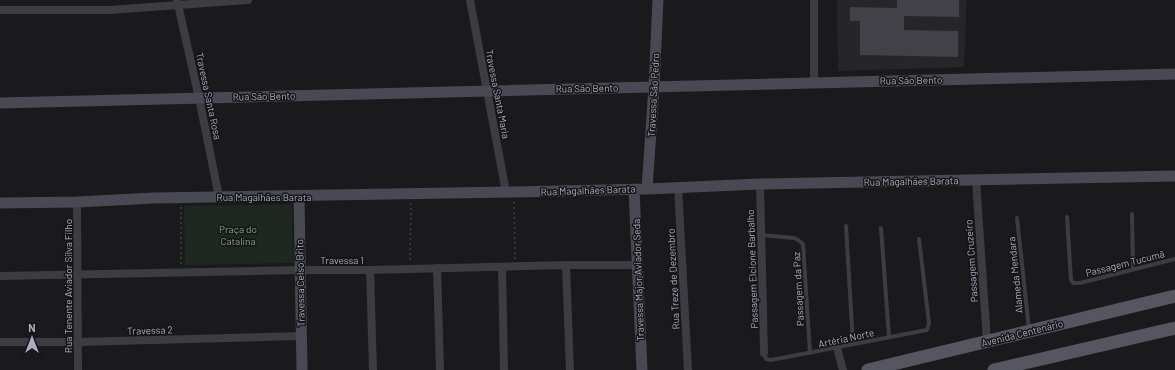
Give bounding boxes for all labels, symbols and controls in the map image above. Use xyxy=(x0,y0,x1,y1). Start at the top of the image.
street label: Travessa Santa Maria xyxy=(483,48,513,140)
street label: Travessa Santa Rosa xyxy=(194,51,224,141)
street label: Travessa São Pedro xyxy=(645,53,661,137)
street label: Rua São Bento xyxy=(879,73,943,87)
street label: Rua São Bento xyxy=(555,81,619,95)
street label: Rua São Bento xyxy=(232,89,296,103)
street label: Rua Magalhães Barata xyxy=(863,174,959,188)
street label: Rua Magalhães Barata xyxy=(540,182,636,198)
street label: Rua Magalhães Barata xyxy=(217,191,311,203)
street label: Passagem Elcione Barbalho xyxy=(744,209,760,329)
street label: Rua Tenente Aviador Silva Filho xyxy=(62,219,74,353)
street label: Travessa Major Aviador Seda xyxy=(630,219,646,341)
street label: Passagem Cruzeiro xyxy=(962,219,980,303)
park label: Praça do Catalina xyxy=(219,223,257,247)
street label: Rua Treze de Dezembro xyxy=(664,228,682,330)
street label: Alameda Mendara xyxy=(1005,236,1025,314)
street label: Travessa Celso Brito xyxy=(293,239,307,327)
street label: Passagem Tucumã xyxy=(1084,247,1166,279)
street label: Passagem da Paz xyxy=(790,251,806,327)
street label: Travessa 1 xyxy=(320,254,364,266)
street label: Avenida Centenário xyxy=(980,317,1064,349)
north arrow xyxy=(12,318,52,358)
text: N xyxy=(28,321,36,334)
street label: Travessa 2 xyxy=(127,323,173,337)
street label: Artéria Norte xyxy=(817,326,875,350)

